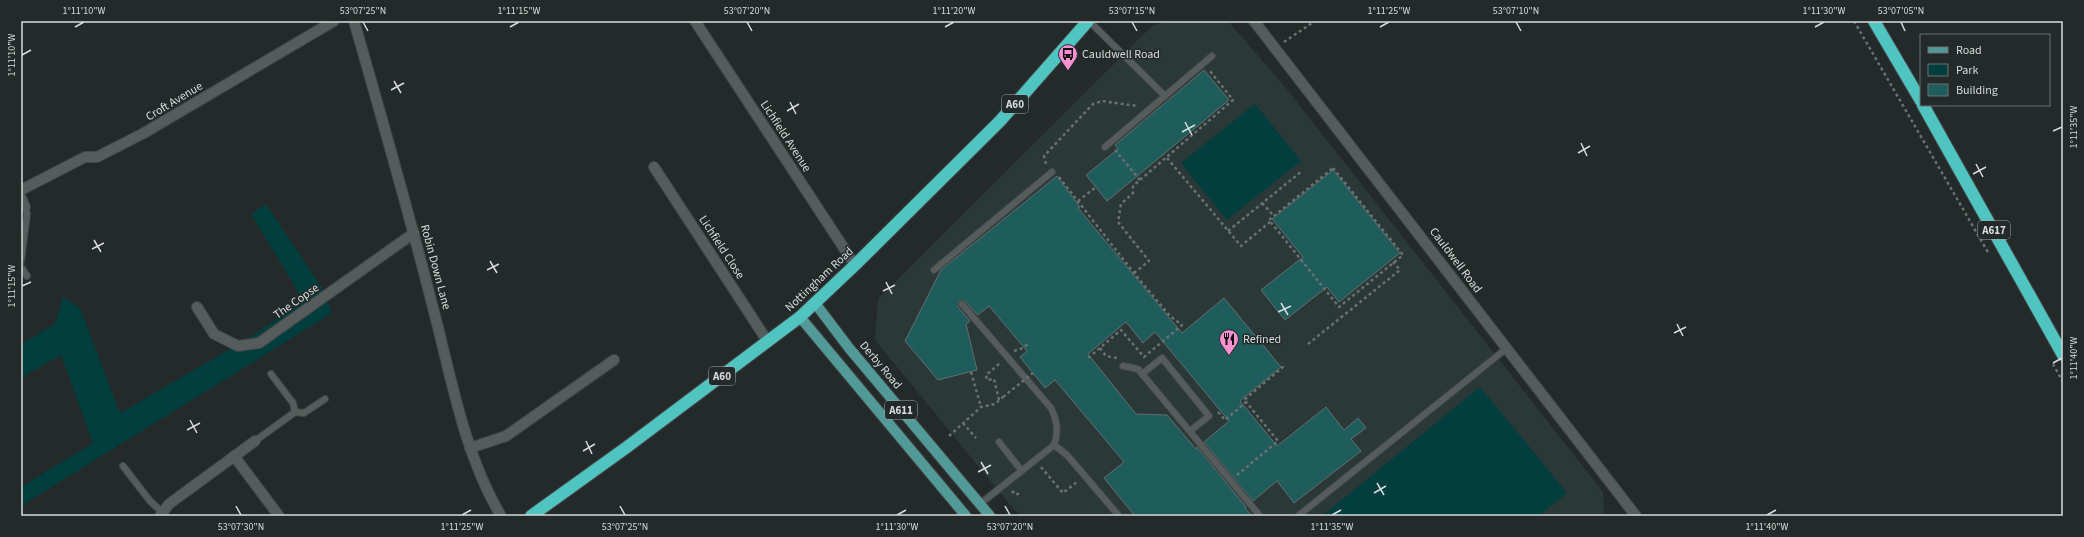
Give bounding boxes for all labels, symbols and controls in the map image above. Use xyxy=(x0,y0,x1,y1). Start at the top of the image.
text: 1°11'10"W xyxy=(63,4,106,18)
text: 53°07'25"N xyxy=(340,4,386,18)
text: 1°11'15"W xyxy=(498,4,541,18)
text: 53°07'20"N xyxy=(724,4,770,18)
text: 1°11'20"W xyxy=(933,4,976,18)
text: 53°07'15"N xyxy=(1109,4,1155,18)
text: 1°11'25"W xyxy=(1368,4,1411,18)
text: 53°07'10"N xyxy=(1493,4,1539,18)
text: 1°11'30"W xyxy=(1803,4,1846,18)
text: 53°07'05"N xyxy=(1878,4,1924,18)
text: 1°11'10"W xyxy=(5,33,19,76)
legend xyxy=(1920,34,2050,106)
text: Road xyxy=(1956,42,1982,59)
bus stop icon: Cauldwell Road xyxy=(1057,43,1079,71)
place label: Cauldwell Road xyxy=(1082,46,1160,63)
text: Park xyxy=(1956,62,1978,79)
street label: Croft Avenue xyxy=(142,78,206,125)
text: Building xyxy=(1956,82,1998,99)
road number: A60 xyxy=(1002,95,1028,113)
street label: Lichfield Avenue xyxy=(756,97,815,175)
text: 1°11'35"W xyxy=(2067,105,2081,148)
street label: Lichfield Close xyxy=(695,212,749,282)
road number: A617 xyxy=(1978,221,2010,239)
street label: Robin Down Lane xyxy=(416,223,455,312)
street label: Cauldwell Road xyxy=(1425,224,1486,297)
street label: Nottingham Road xyxy=(781,243,857,316)
text: 1°11'15"W xyxy=(5,264,19,307)
street label: The Copse xyxy=(270,279,323,323)
restaurant icon: Refined xyxy=(1218,328,1240,356)
place label: Refined xyxy=(1243,331,1281,348)
text: 1°11'40"W xyxy=(2067,336,2081,379)
street label: Derby Road xyxy=(856,338,906,393)
road number: A60 xyxy=(709,367,735,385)
road number: A611 xyxy=(885,401,917,419)
text: 53°07'30"N xyxy=(218,520,264,534)
text: 1°11'25"W xyxy=(441,520,484,534)
text: 53°07'25"N xyxy=(602,520,648,534)
text: 1°11'30"W xyxy=(876,520,919,534)
text: 53°07'20"N xyxy=(987,520,1033,534)
text: 1°11'35"W xyxy=(1311,520,1354,534)
text: 1°11'40"W xyxy=(1746,520,1789,534)

